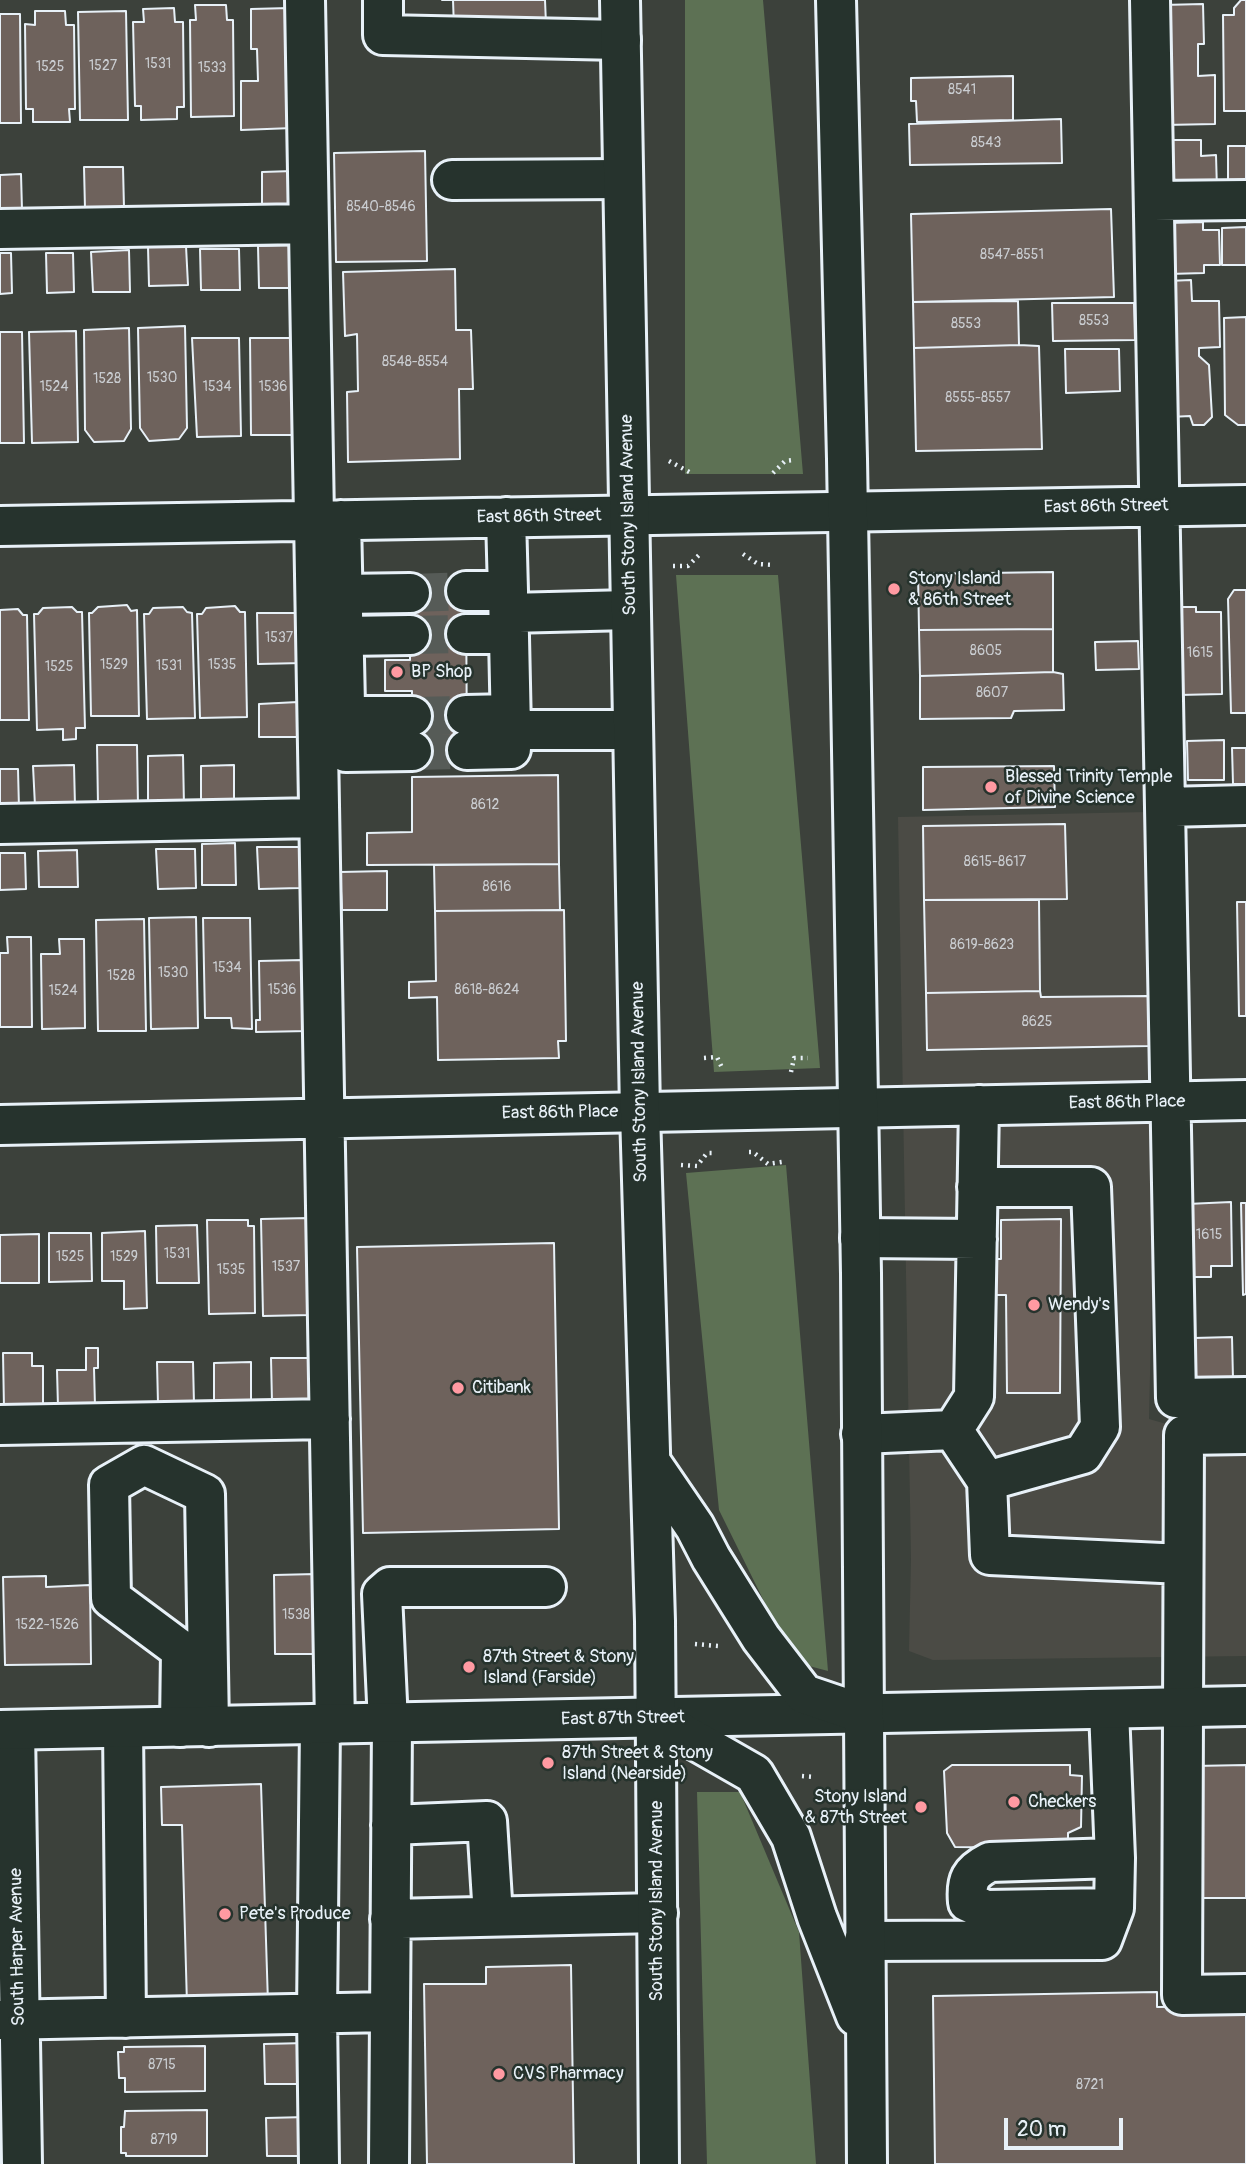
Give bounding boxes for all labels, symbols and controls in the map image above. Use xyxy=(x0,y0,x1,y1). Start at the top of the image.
house number: 1531 xyxy=(145,56,171,72)
house number: 1527 xyxy=(89,58,117,74)
house number: 1525 xyxy=(36,59,64,75)
house number: 1533 xyxy=(198,60,226,76)
house number: 8541 xyxy=(948,82,976,98)
house number: 8543 xyxy=(971,135,1001,151)
house number: 8540-8546 xyxy=(346,199,416,215)
house number: 8547-8551 xyxy=(980,247,1044,263)
house number: 8553 xyxy=(1079,313,1109,329)
house number: 8553 xyxy=(951,316,981,332)
house number: 8548-8554 xyxy=(382,354,448,370)
house number: 1530 xyxy=(147,370,177,386)
house number: 1528 xyxy=(93,371,121,387)
house number: 1524 xyxy=(39,379,69,395)
house number: 1534 xyxy=(203,379,231,395)
house number: 1536 xyxy=(258,379,288,395)
house number: 8555-8557 xyxy=(945,390,1011,406)
street label: South Stony Island Avenue xyxy=(616,414,642,616)
street label: East 86th Street xyxy=(1043,495,1169,519)
street label: East 86th Street xyxy=(476,505,602,529)
place label: Stony Island & 86th Street xyxy=(908,568,1011,610)
marker: Stony Island & 86th Street xyxy=(886,581,902,597)
house number: 1537 xyxy=(265,630,293,646)
house number: 8605 xyxy=(970,643,1002,659)
house number: 1615 xyxy=(1187,645,1213,661)
house number: 1529 xyxy=(100,657,128,673)
house number: 1535 xyxy=(208,657,236,673)
house number: 1531 xyxy=(156,658,182,674)
house number: 1525 xyxy=(45,659,73,675)
place label: BP Shop xyxy=(411,661,472,683)
marker: BP Shop xyxy=(389,664,405,680)
house number: 8607 xyxy=(976,685,1008,701)
place label: Blessed Trinity Temple of Divine Science xyxy=(1005,766,1172,808)
marker: Blessed Trinity Temple of Divine Science xyxy=(983,779,999,795)
house number: 8612 xyxy=(471,797,499,813)
house number: 8615-8617 xyxy=(964,854,1026,870)
house number: 8616 xyxy=(483,879,511,895)
house number: 8619-8623 xyxy=(950,937,1014,953)
house number: 1534 xyxy=(213,960,241,976)
house number: 1530 xyxy=(158,965,188,981)
house number: 1528 xyxy=(107,968,135,984)
street label: South Stony Island Avenue xyxy=(627,981,653,1183)
house number: 1536 xyxy=(267,982,297,998)
house number: 8618-8624 xyxy=(455,982,519,998)
house number: 1524 xyxy=(48,983,78,999)
house number: 8625 xyxy=(1022,1014,1052,1030)
street label: East 86th Place xyxy=(1068,1091,1186,1115)
street label: East 86th Place xyxy=(501,1101,619,1125)
house number: 1615 xyxy=(1196,1227,1222,1243)
house number: 1531 xyxy=(164,1246,190,1262)
house number: 1525 xyxy=(56,1249,84,1265)
house number: 1529 xyxy=(110,1249,138,1265)
house number: 1537 xyxy=(272,1259,300,1275)
house number: 1535 xyxy=(217,1262,245,1278)
place label: Wendy's xyxy=(1048,1294,1110,1316)
marker: Wendy's xyxy=(1026,1297,1042,1313)
place label: Citibank xyxy=(472,1377,531,1399)
marker: Citibank xyxy=(450,1380,466,1396)
house number: 1538 xyxy=(282,1607,310,1623)
house number: 1522-1526 xyxy=(15,1617,79,1633)
place label: 87th Street & Stony Island (Farside) xyxy=(483,1646,634,1688)
marker: 87th Street & Stony Island (Farside) xyxy=(461,1659,477,1675)
street label: East 87th Street xyxy=(561,1707,685,1731)
place label: 87th Street & Stony Island (Nearside) xyxy=(562,1742,713,1784)
marker: 87th Street & Stony Island (Nearside) xyxy=(540,1755,556,1771)
place label: Stony Island & 87th Street xyxy=(805,1786,907,1828)
place label: Checkers xyxy=(1028,1791,1096,1813)
marker: Checkers xyxy=(1006,1794,1022,1810)
marker: Stony Island & 87th Street xyxy=(913,1799,929,1815)
street label: South Stony Island Avenue xyxy=(646,1801,668,2001)
street label: South Harper Avenue xyxy=(6,1868,30,2026)
place label: Pete's Produce xyxy=(239,1903,351,1925)
marker: Pete's Produce xyxy=(217,1906,233,1922)
house number: 8715 xyxy=(148,2057,176,2073)
place label: CVS Pharmacy xyxy=(513,2063,624,2085)
marker: CVS Pharmacy xyxy=(491,2066,507,2082)
house number: 8721 xyxy=(1076,2077,1104,2093)
scale bar xyxy=(1008,2104,1127,2148)
text: 20 m xyxy=(1017,2116,1066,2143)
house number: 8719 xyxy=(150,2132,178,2148)

